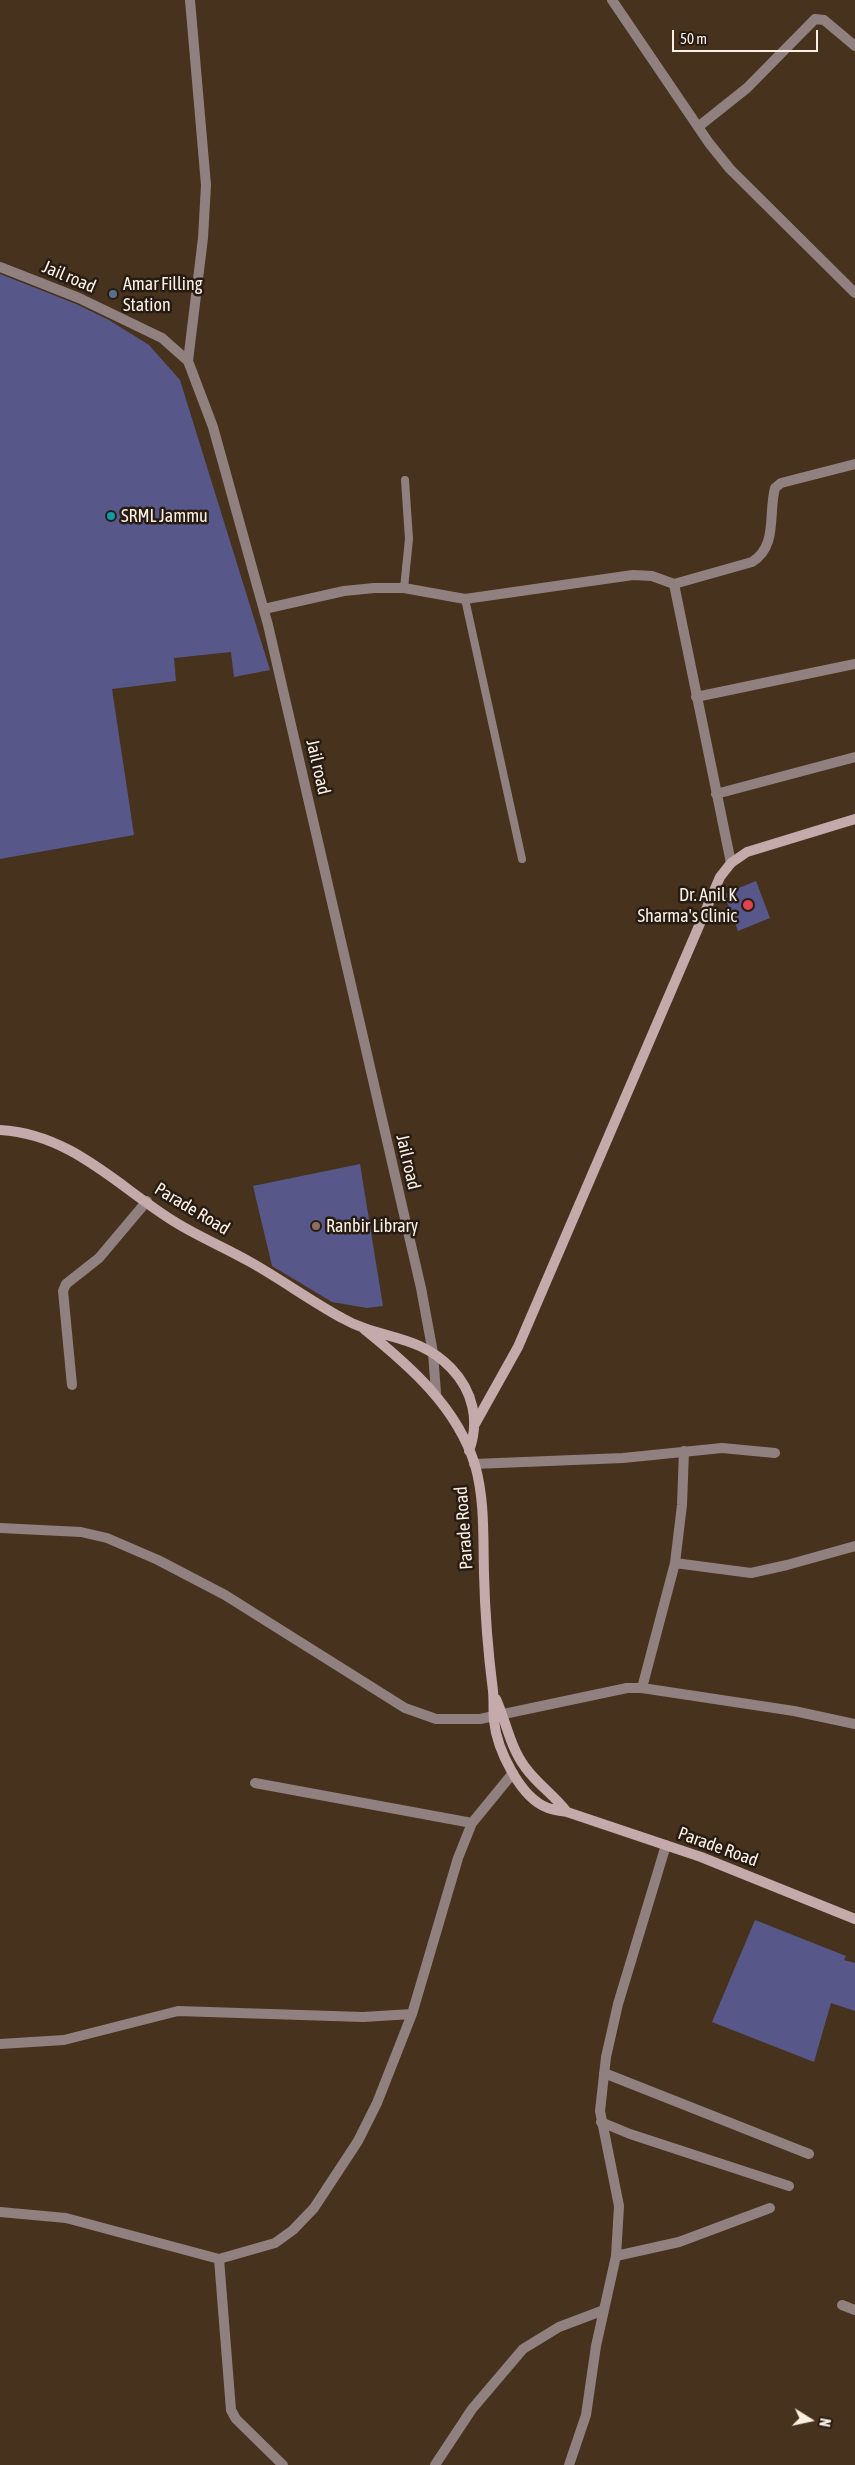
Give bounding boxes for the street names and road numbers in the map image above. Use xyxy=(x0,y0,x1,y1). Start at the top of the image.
street label: Jail road xyxy=(39,256,99,298)
street label: Jail road xyxy=(301,737,335,797)
street label: Jail road xyxy=(391,1132,425,1192)
street label: Parade Road xyxy=(151,1178,233,1240)
street label: Parade Road xyxy=(450,1486,478,1570)
street label: Parade Road xyxy=(675,1823,761,1871)

